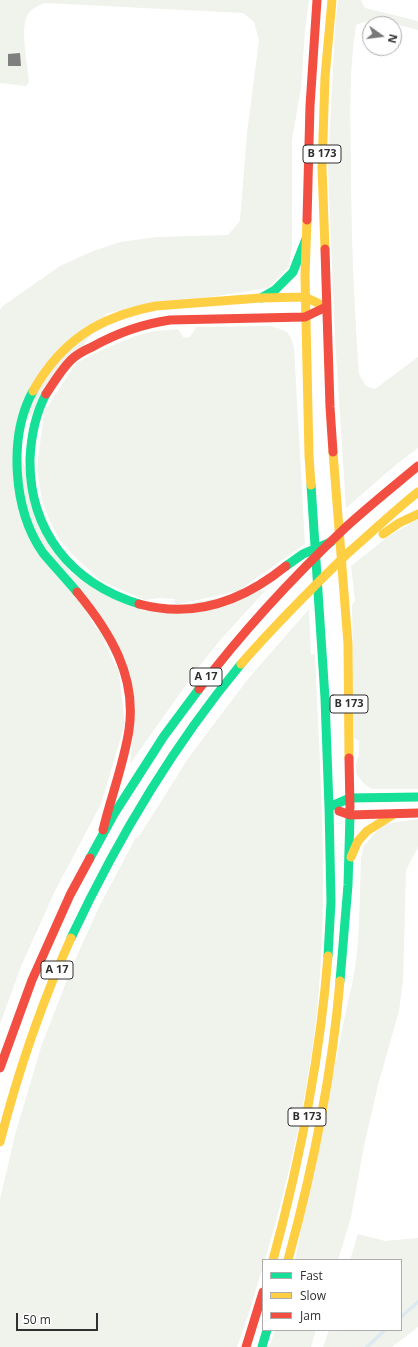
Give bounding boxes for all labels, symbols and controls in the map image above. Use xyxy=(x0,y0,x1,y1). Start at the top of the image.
north arrow xyxy=(362,16,402,56)
text: N xyxy=(385,33,402,45)
road number: B 173 xyxy=(303,145,341,163)
road number: A 17 xyxy=(190,668,222,686)
road number: B 173 xyxy=(330,695,368,713)
road number: A 17 xyxy=(41,961,73,979)
road number: B 173 xyxy=(288,1108,326,1126)
legend xyxy=(262,1259,402,1331)
text: Fast xyxy=(300,1267,323,1284)
text: Slow xyxy=(300,1287,326,1304)
scale bar xyxy=(18,1305,100,1331)
text: Jam xyxy=(300,1307,321,1324)
text: 50 m xyxy=(23,1311,51,1328)

